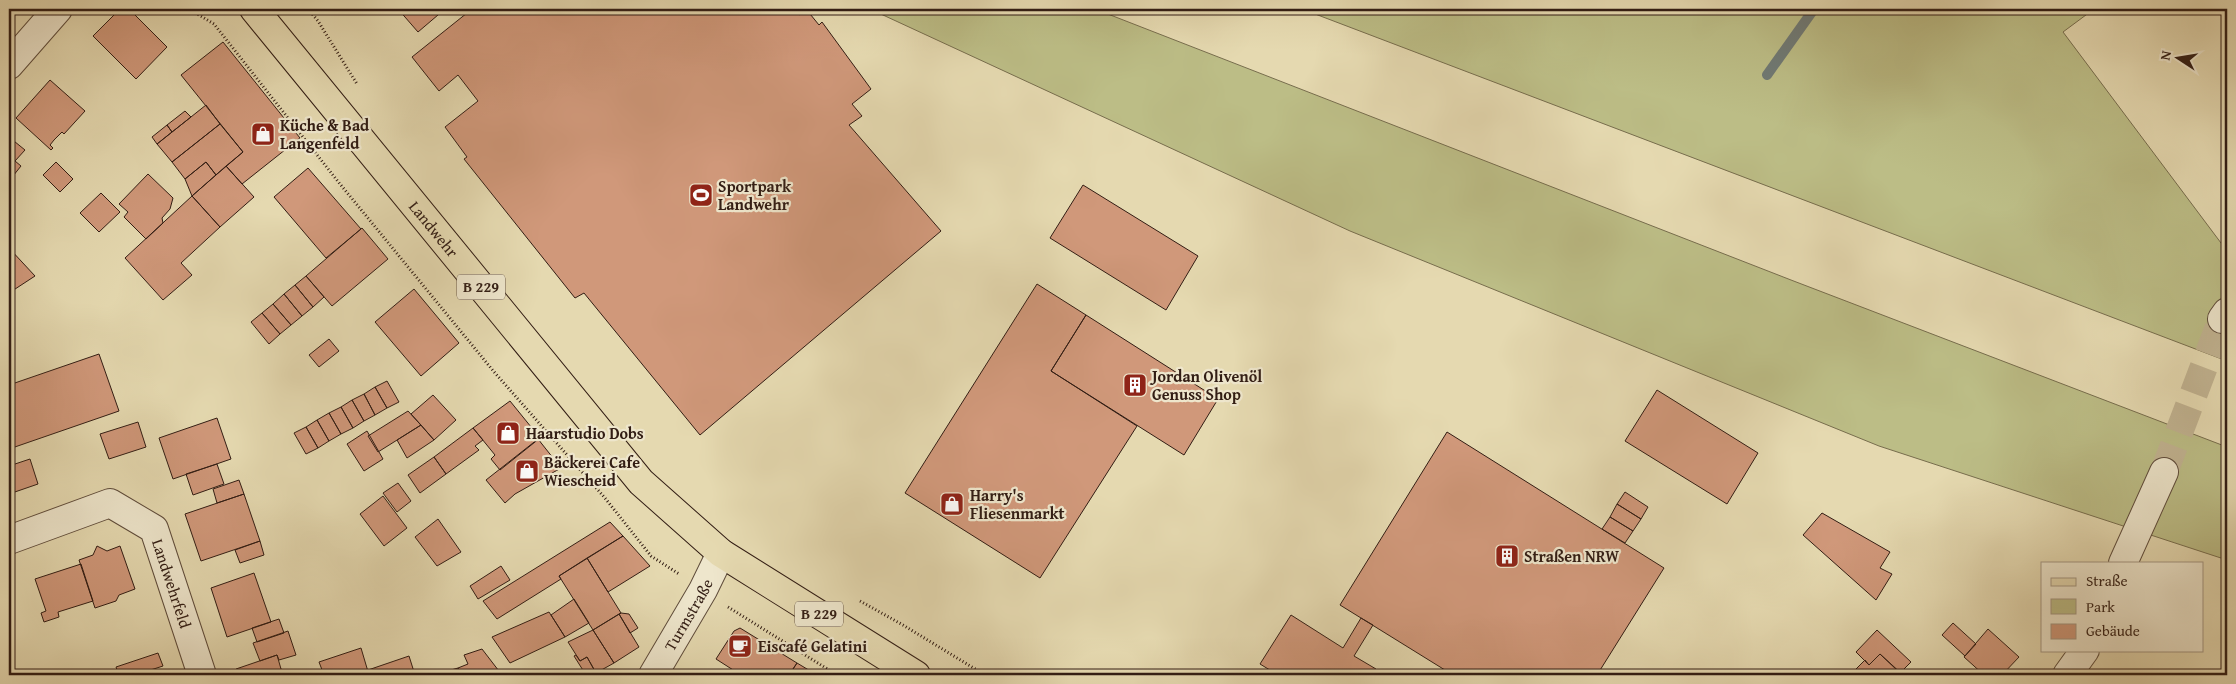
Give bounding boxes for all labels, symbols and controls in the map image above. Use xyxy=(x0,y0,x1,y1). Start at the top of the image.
north arrow xyxy=(2154,32,2204,82)
text: N xyxy=(2155,48,2176,62)
place label: Küche & Bad Langenfeld xyxy=(280,113,370,155)
shop icon: Küche & Bad Langenfeld xyxy=(250,121,276,147)
place label: Sportpark Landwehr xyxy=(718,174,792,216)
sports icon: Sportpark Landwehr xyxy=(688,182,714,208)
street label: Landwehr xyxy=(403,195,465,263)
road number: B 229 xyxy=(457,274,505,300)
place label: Jordan Olivenöl Genuss Shop xyxy=(1149,364,1262,406)
building icon: Jordan Olivenöl Genuss Shop xyxy=(1122,372,1148,398)
shop icon: Haarstudio Dobs xyxy=(495,420,521,446)
place label: Haarstudio Dobs xyxy=(526,421,644,445)
place label: Bäckerei Cafe Wiescheid xyxy=(544,450,640,492)
shop icon: Bäckerei Cafe Wiescheid xyxy=(514,458,540,484)
place label: Harry's Fliesenmarkt xyxy=(970,483,1065,525)
shop icon: Harry's Fliesenmarkt xyxy=(939,491,965,517)
street label: Landwehrfeld xyxy=(146,536,198,632)
building icon: Straßen NRW xyxy=(1494,543,1520,569)
place label: Straßen NRW xyxy=(1524,544,1619,568)
legend xyxy=(2041,562,2204,652)
text: Straße xyxy=(2086,570,2128,591)
street label: Turmstraße xyxy=(658,574,719,655)
text: Park xyxy=(2086,596,2115,617)
road number: B 229 xyxy=(795,602,843,626)
text: Gebäude xyxy=(2086,620,2140,641)
cafe icon: Eiscafé Gelatini xyxy=(727,633,753,659)
place label: Eiscafé Gelatini xyxy=(758,634,867,658)

